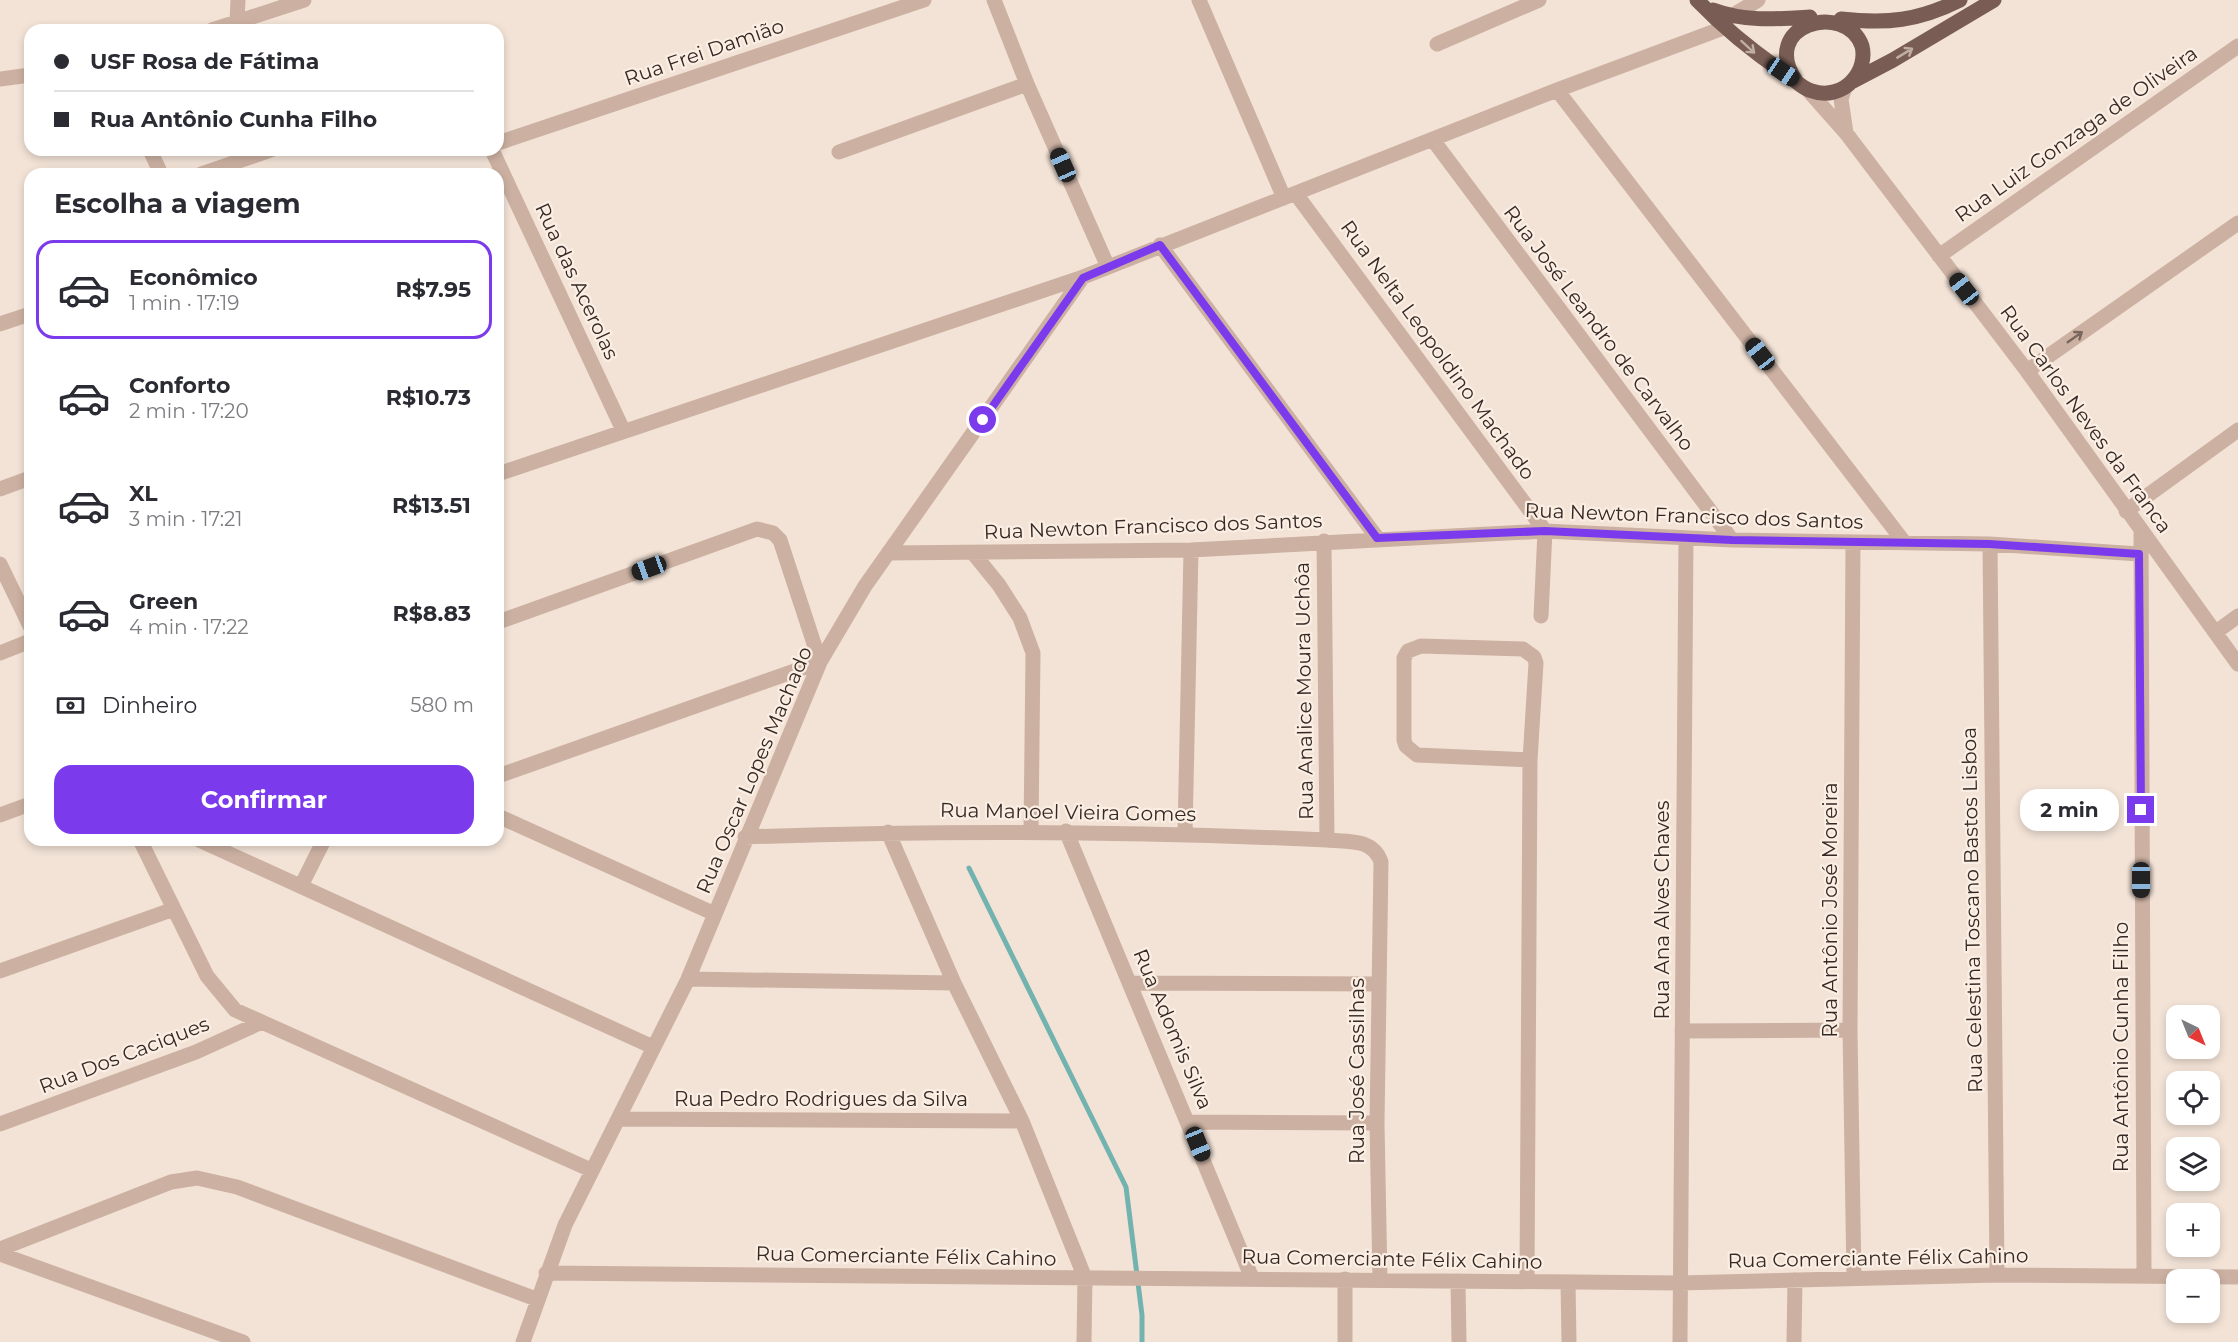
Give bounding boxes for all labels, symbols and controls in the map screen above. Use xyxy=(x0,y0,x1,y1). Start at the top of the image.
street label: Rua Frei Damião xyxy=(621,13,787,91)
one-way arrow xyxy=(1740,40,1755,54)
street label: Rua Luiz Gonzaga de Oliveira xyxy=(1950,41,2202,227)
one-way arrow xyxy=(1896,47,1913,59)
text: USF Rosa de Fátima xyxy=(90,48,319,75)
car xyxy=(1763,54,1803,90)
text: Rua Antônio Cunha Filho xyxy=(90,106,377,133)
car xyxy=(1047,145,1079,185)
text: Escolha a viagem xyxy=(54,187,301,220)
street label: Rua das Acerolas xyxy=(530,199,624,363)
street label: Rua José Leandro de Carvalho xyxy=(1499,201,1699,455)
street label: Rua Nelta Leopoldino Machado xyxy=(1336,216,1540,484)
icon: car xyxy=(57,263,111,317)
text: Econômico xyxy=(129,264,258,291)
car xyxy=(1946,269,1982,309)
text: R$7.95 xyxy=(396,276,471,303)
text: 1 min · 17:19 xyxy=(129,291,239,315)
street label: Rua Carlos Neves da Franca xyxy=(1995,300,2177,538)
one-way arrow xyxy=(2066,331,2082,343)
car xyxy=(1742,334,1778,374)
icon: car xyxy=(57,371,111,425)
text: Conforto xyxy=(129,372,230,399)
text: R$10.73 xyxy=(386,384,471,411)
text: 2 min · 17:20 xyxy=(129,399,249,423)
route start xyxy=(969,406,996,433)
icon: car xyxy=(57,479,111,533)
text: XL xyxy=(129,480,158,507)
text: R$13.51 xyxy=(392,492,471,519)
street label: Rua Newton Francisco dos Santos xyxy=(1524,498,1864,534)
text: 3 min · 17:21 xyxy=(129,507,243,531)
street label: Rua Newton Francisco dos Santos xyxy=(983,508,1323,544)
car xyxy=(629,553,669,583)
street label: Rua Analice Moura Uchôa xyxy=(1290,562,1318,820)
icon: car xyxy=(57,587,111,641)
text: Green xyxy=(129,588,198,615)
text: R$8.83 xyxy=(393,600,471,627)
text: 4 min · 17:22 xyxy=(129,615,249,639)
street label: Rua Oscar Lopes Machado xyxy=(691,643,817,897)
icon: cash xyxy=(54,689,87,722)
text: Dinheiro xyxy=(102,692,197,719)
text: 580 m xyxy=(410,693,474,717)
street label: Rua Celestina Toscano Bastos Lisboa xyxy=(1957,727,1987,1093)
button: Confirmar xyxy=(54,765,474,834)
street label: Rua Antônio José Moreira xyxy=(1818,782,1842,1038)
callout: 2 min xyxy=(2021,789,2120,831)
route end xyxy=(2127,796,2154,823)
street label: Rua Manoel Vieira Gomes xyxy=(940,798,1197,826)
text: 2 min xyxy=(2040,798,2099,822)
street label: Rua Ana Alves Chaves xyxy=(1650,800,1674,1019)
car xyxy=(2132,862,2150,898)
street label: Rua Antônio Cunha Filho xyxy=(2109,922,2133,1172)
street label: Rua Adomis Silva xyxy=(1128,945,1218,1113)
street label: Rua José Cassilhas xyxy=(1345,978,1369,1164)
north arrow xyxy=(2166,1005,2220,1059)
map controls xyxy=(2166,1005,2220,1323)
street label: Rua Dos Caciques xyxy=(36,1011,213,1098)
button: locate xyxy=(2166,1071,2220,1125)
street label: Rua Pedro Rodrigues da Silva xyxy=(674,1087,968,1111)
car xyxy=(1183,1124,1213,1164)
button: layers xyxy=(2166,1137,2220,1191)
button: + xyxy=(2166,1203,2220,1257)
street label: Rua Comerciante Félix Cahino xyxy=(755,1241,1057,1271)
street label: Rua Comerciante Félix Cahino xyxy=(1727,1243,2029,1273)
street label: Rua Comerciante Félix Cahino xyxy=(1241,1244,1543,1274)
button: − xyxy=(2166,1269,2220,1323)

